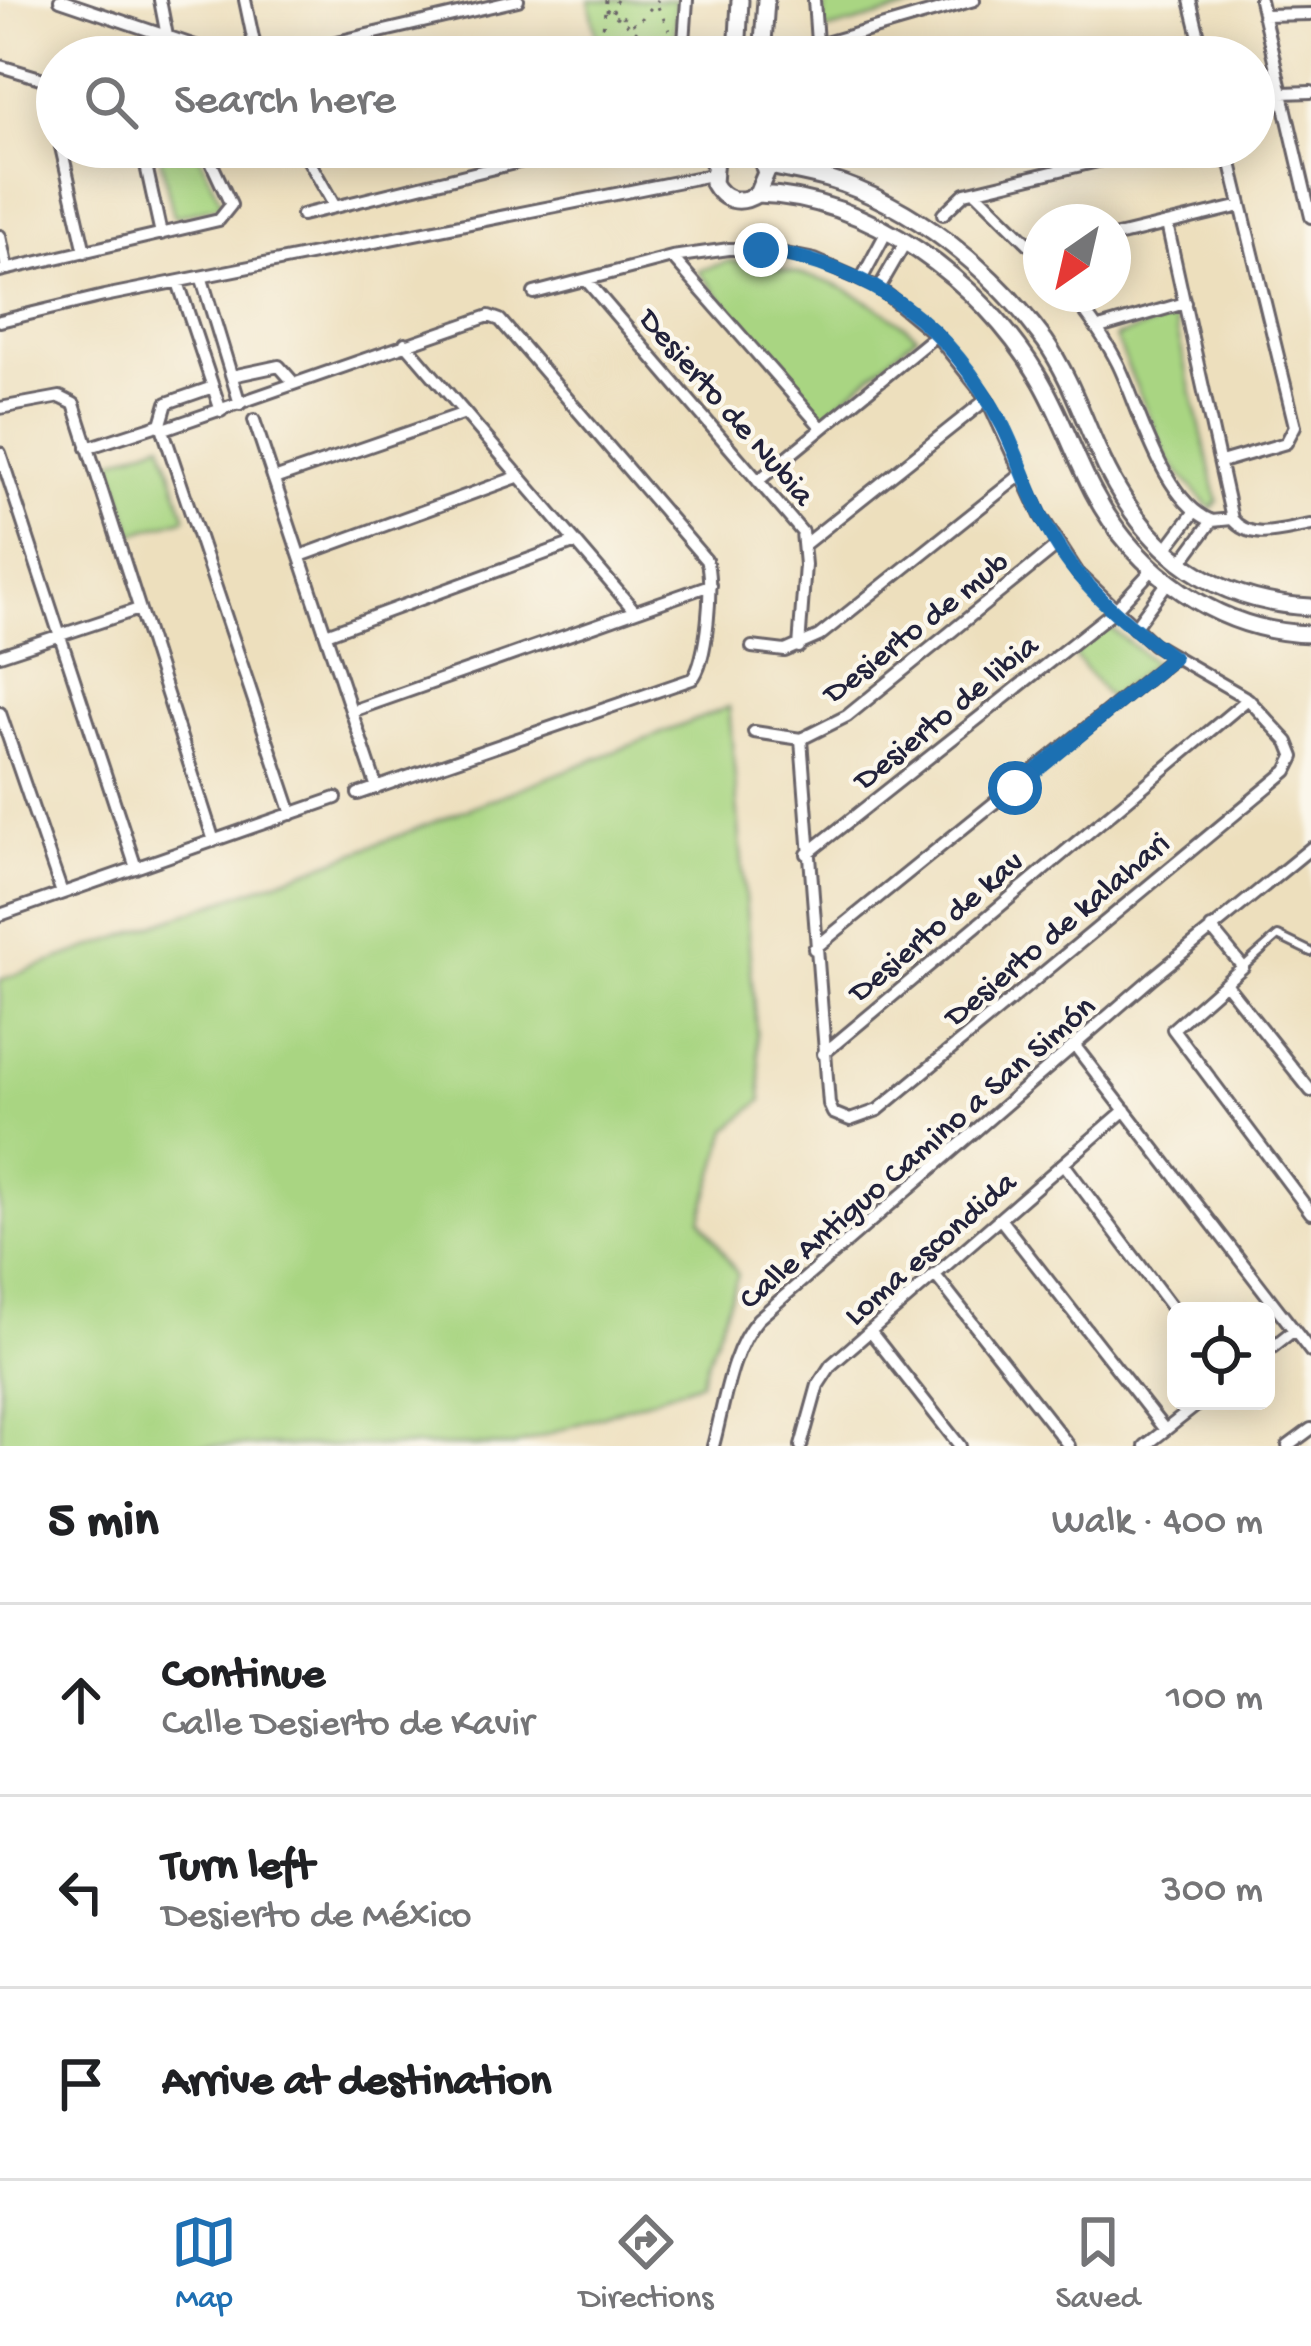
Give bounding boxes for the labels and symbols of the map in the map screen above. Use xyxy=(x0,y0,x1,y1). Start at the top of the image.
north arrow xyxy=(1023,204,1131,312)
route end xyxy=(734,223,788,277)
street label: Desierto de Nubia xyxy=(627,301,822,517)
street label: Desierto de mub xyxy=(816,545,1018,715)
street label: Desierto de libia xyxy=(846,628,1049,802)
route start xyxy=(988,761,1042,815)
street label: Desierto de kalahari xyxy=(937,826,1179,1038)
street label: Desierto de kav xyxy=(841,844,1033,1014)
street label: Calle Antiguo Camino a San Simón xyxy=(733,989,1105,1320)
street label: Loma escondida xyxy=(838,1164,1027,1336)

